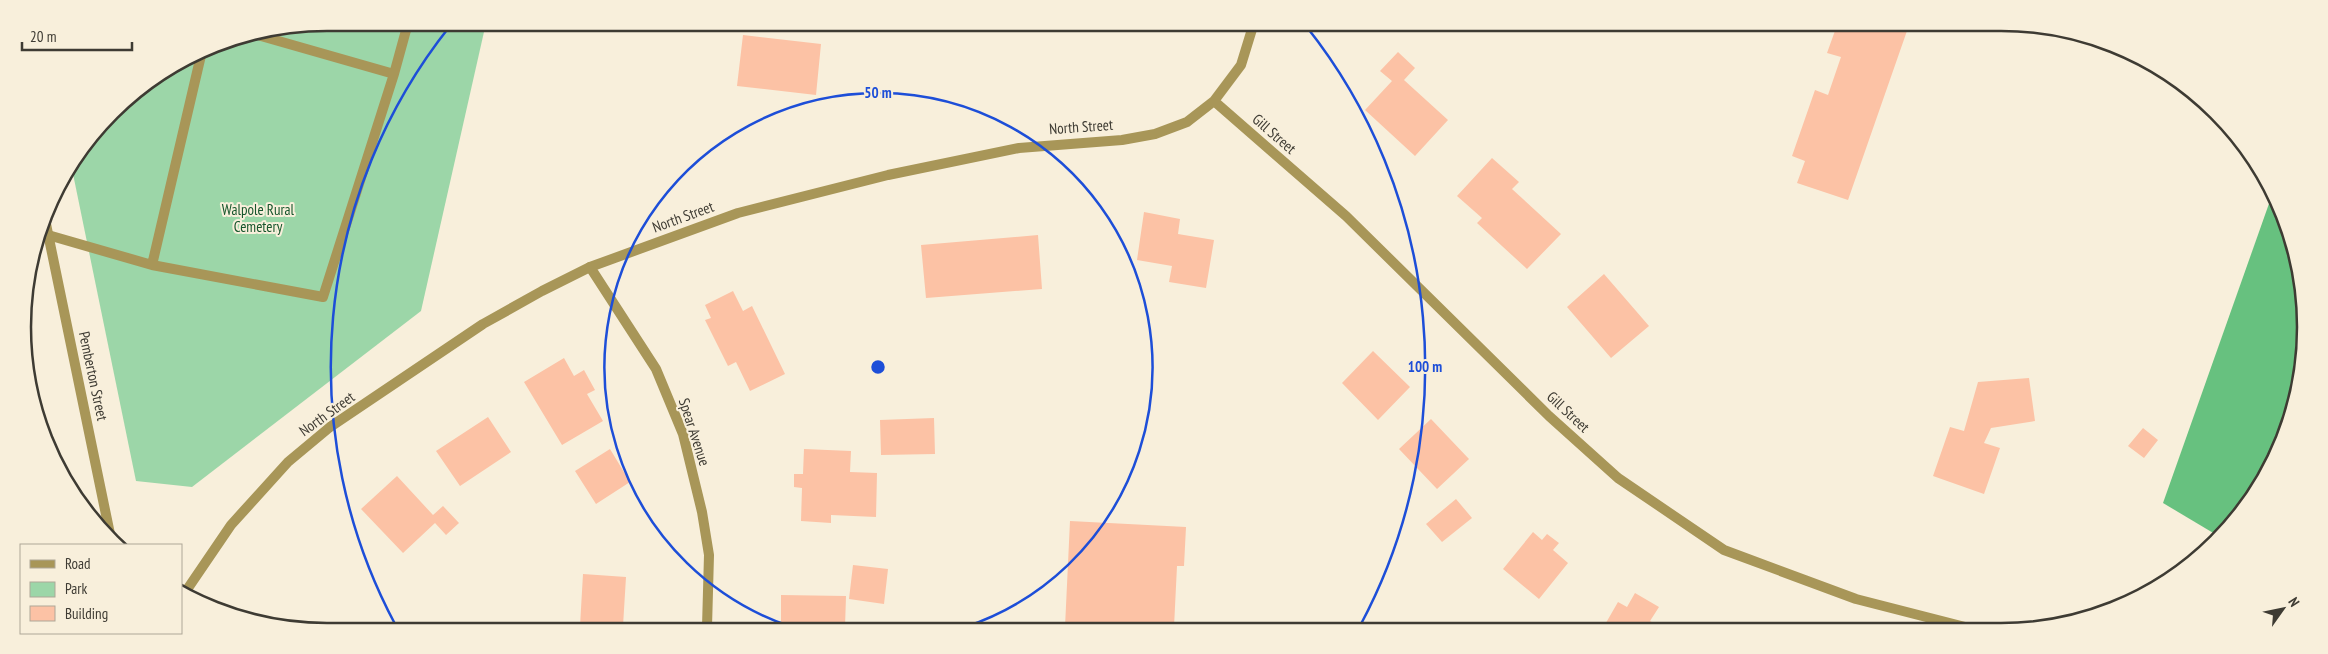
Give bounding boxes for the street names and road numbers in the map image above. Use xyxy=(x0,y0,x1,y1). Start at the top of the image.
street label: Gill Street xyxy=(1249,109,1300,158)
street label: North Street xyxy=(1048,115,1114,138)
street label: North Street xyxy=(650,197,716,236)
street label: Pemberton Street xyxy=(75,330,112,422)
street label: North Street xyxy=(295,387,358,440)
street label: Gill Street xyxy=(1543,387,1594,436)
street label: Spear Avenue xyxy=(675,396,714,468)

